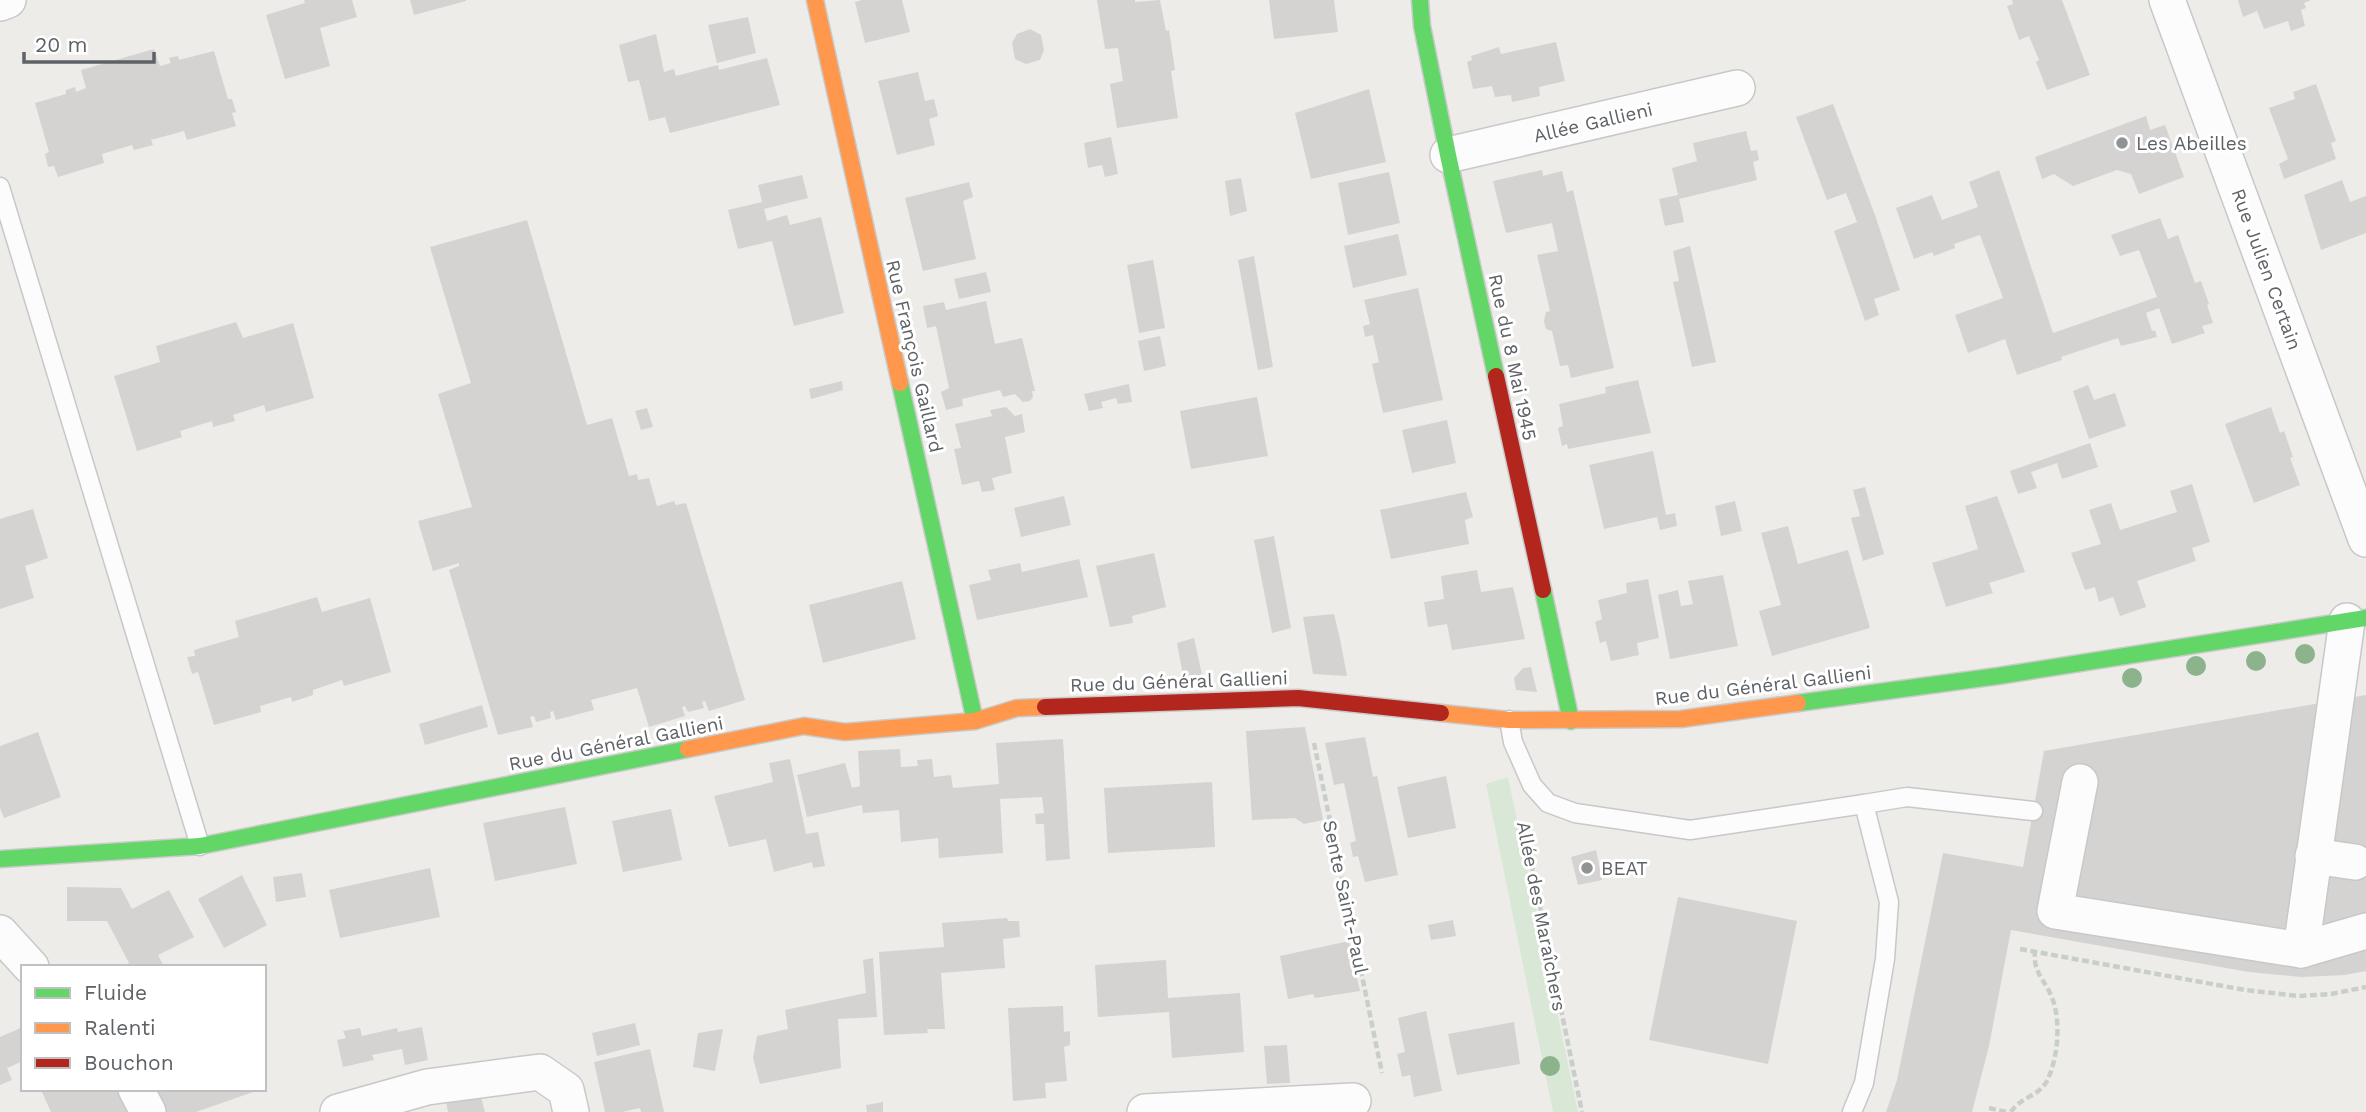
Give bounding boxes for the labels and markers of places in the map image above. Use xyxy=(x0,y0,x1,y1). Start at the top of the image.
place label: Les Abeilles xyxy=(2136,132,2247,155)
marker: Les Abeilles xyxy=(2114,135,2130,151)
place label: BEAT xyxy=(1601,857,1648,880)
marker: BEAT xyxy=(1579,860,1595,876)

